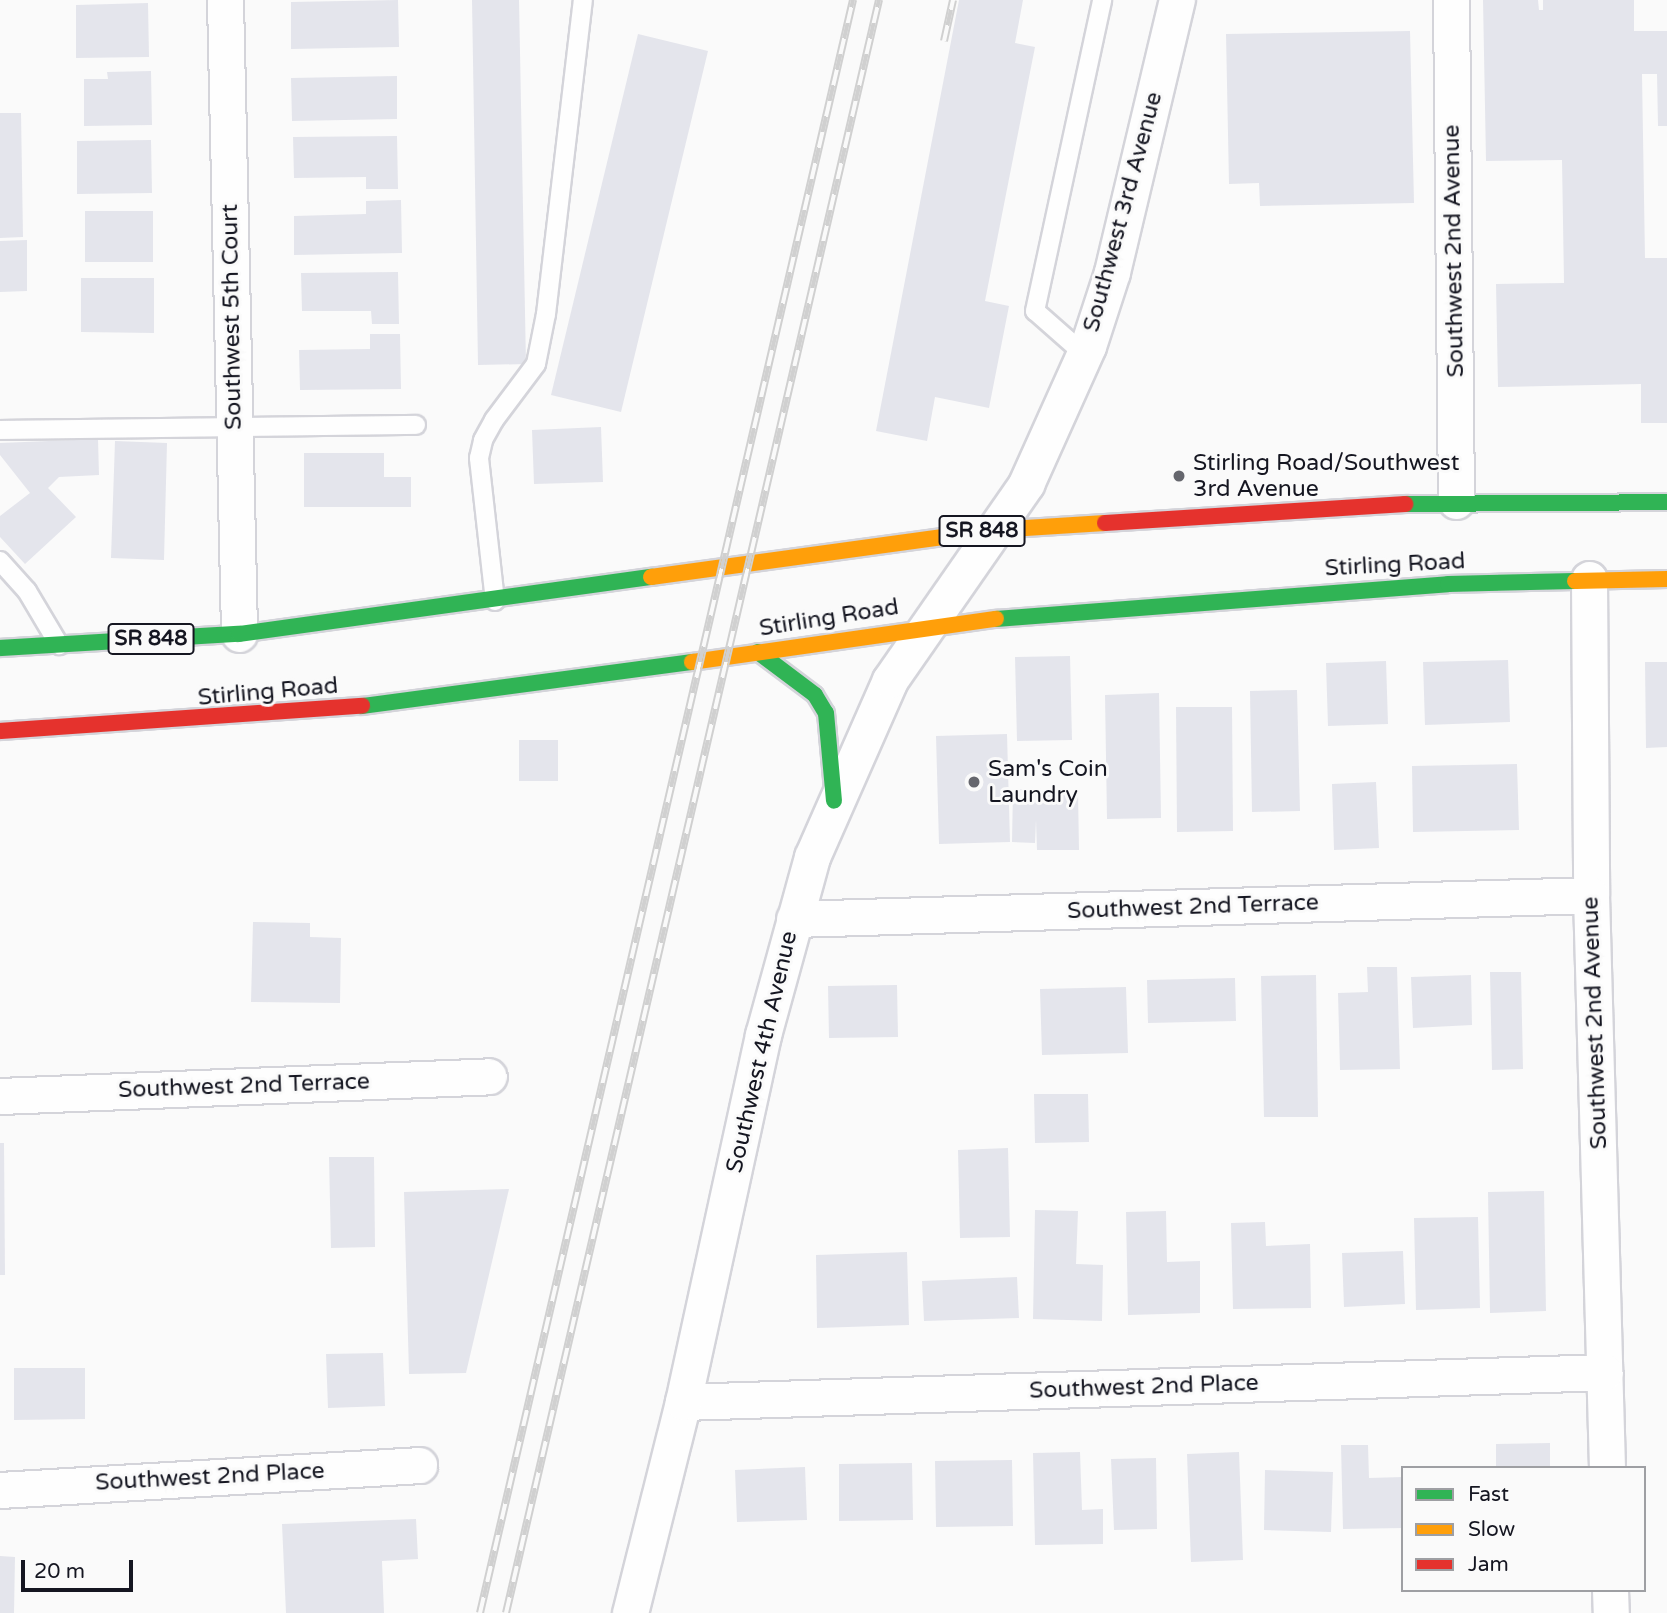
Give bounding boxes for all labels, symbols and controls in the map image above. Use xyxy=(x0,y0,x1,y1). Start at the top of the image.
street label: Southwest 3rd Avenue xyxy=(1078,89,1168,335)
street label: Southwest 2nd Avenue xyxy=(1438,124,1470,378)
street label: Southwest 5th Court xyxy=(216,204,248,430)
place label: Stirling Road/Southwest 3rd Avenue xyxy=(1193,449,1459,503)
marker: Stirling Road/Southwest 3rd Avenue xyxy=(1171,468,1187,484)
road number: SR 848 xyxy=(938,514,1026,548)
street label: Stirling Road xyxy=(1324,548,1466,582)
street label: Stirling Road xyxy=(757,593,901,643)
road number: SR 848 xyxy=(107,622,195,656)
street label: Stirling Road xyxy=(197,672,339,712)
place label: Sam's Coin Laundry xyxy=(988,755,1108,809)
marker: Sam's Coin Laundry xyxy=(966,774,982,790)
street label: Southwest 2nd Terrace xyxy=(1067,889,1319,925)
street label: Southwest 2nd Avenue xyxy=(1577,896,1613,1150)
street label: Southwest 4th Avenue xyxy=(721,929,803,1175)
street label: Southwest 2nd Terrace xyxy=(118,1068,370,1104)
street label: Southwest 2nd Place xyxy=(1029,1369,1259,1405)
street label: Southwest 2nd Place xyxy=(95,1457,325,1497)
legend xyxy=(1401,1466,1646,1592)
text: Fast xyxy=(1468,1482,1509,1507)
text: Slow xyxy=(1468,1517,1515,1542)
scale bar xyxy=(24,1546,136,1590)
text: Jam xyxy=(1468,1552,1509,1577)
text: 20 m xyxy=(34,1559,85,1584)

